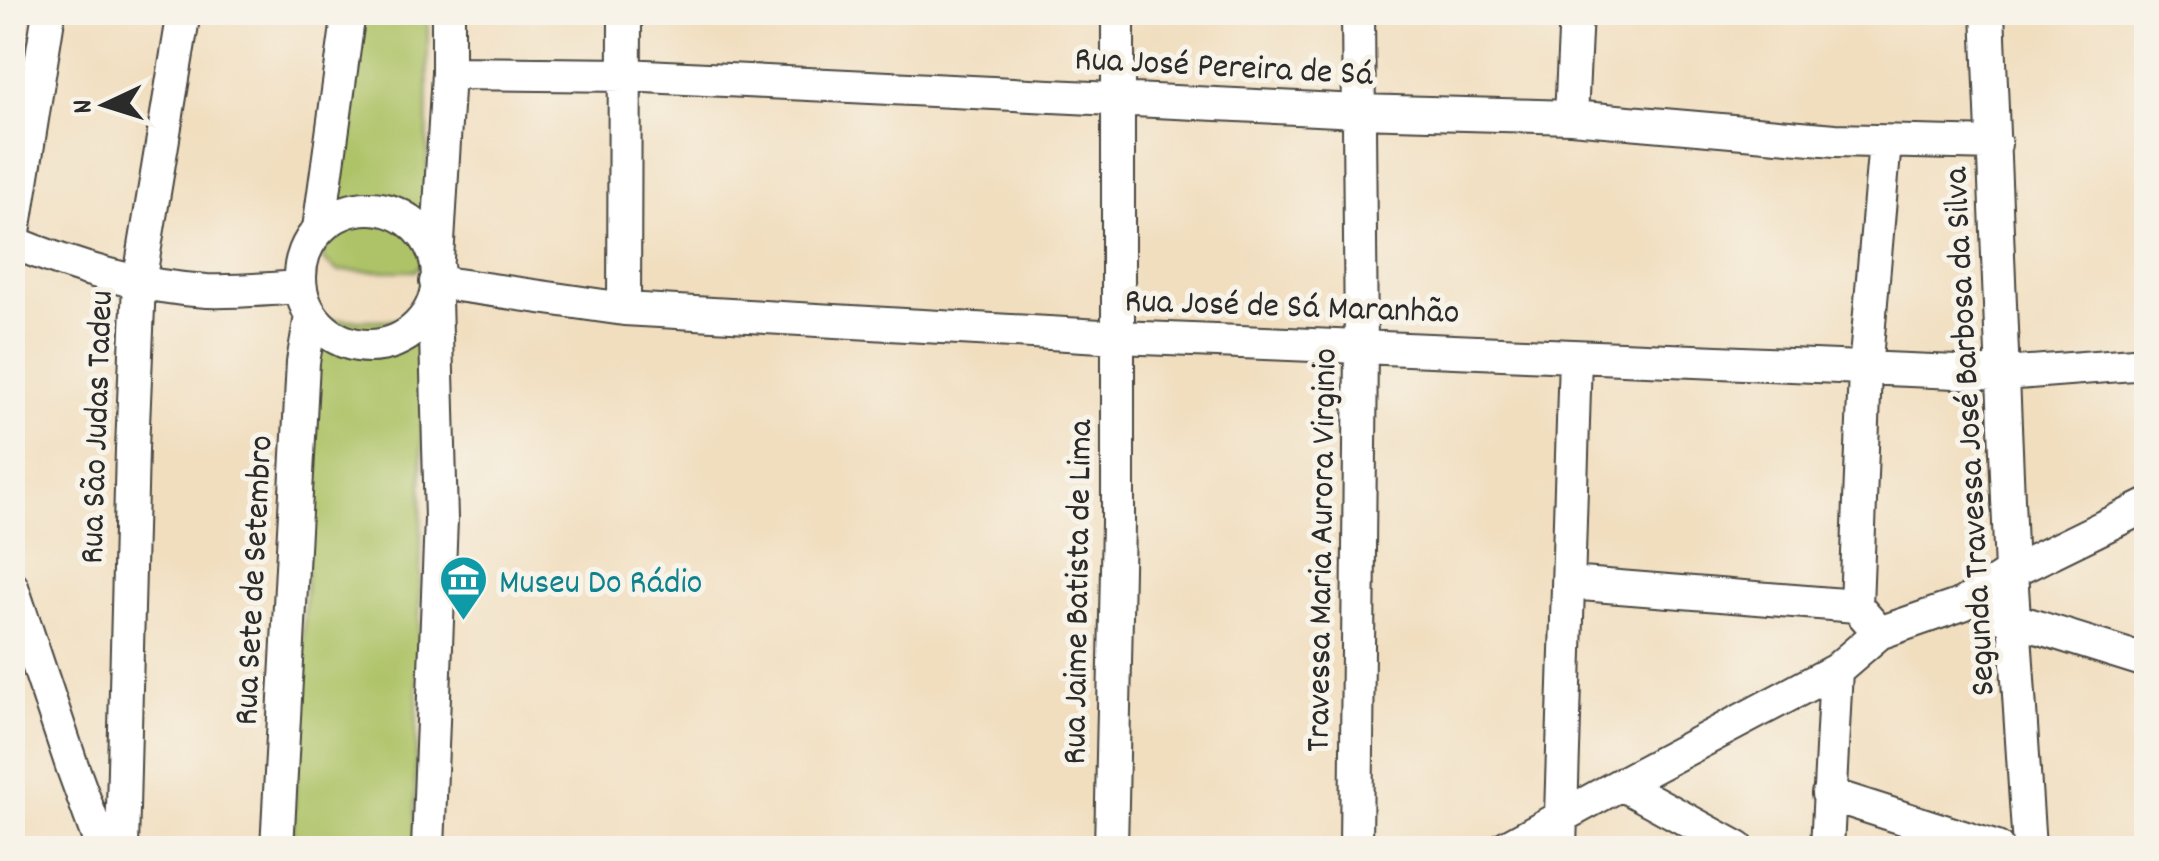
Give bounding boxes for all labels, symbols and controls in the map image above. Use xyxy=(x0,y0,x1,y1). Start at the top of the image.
street label: Rua José Pereira de Sá xyxy=(1073,36,1375,102)
north arrow xyxy=(55,55,155,155)
text: N xyxy=(65,98,105,115)
street label: Segunda Travessa José Barbosa da Silva xyxy=(1933,165,2011,697)
street label: Rua José de Sá Maranhão xyxy=(1124,278,1460,340)
street label: Rua São Judas Tadeu xyxy=(69,289,129,565)
street label: Travessa Maria Aurora Virginio xyxy=(1295,348,1353,753)
street label: Rua Jaime Batista de Lima xyxy=(1052,419,1108,765)
street label: Rua Sete de Setembro xyxy=(223,434,289,727)
museum icon: Museu Do Rádio xyxy=(438,554,490,622)
place label: Museu Do Rádio xyxy=(499,560,702,610)

